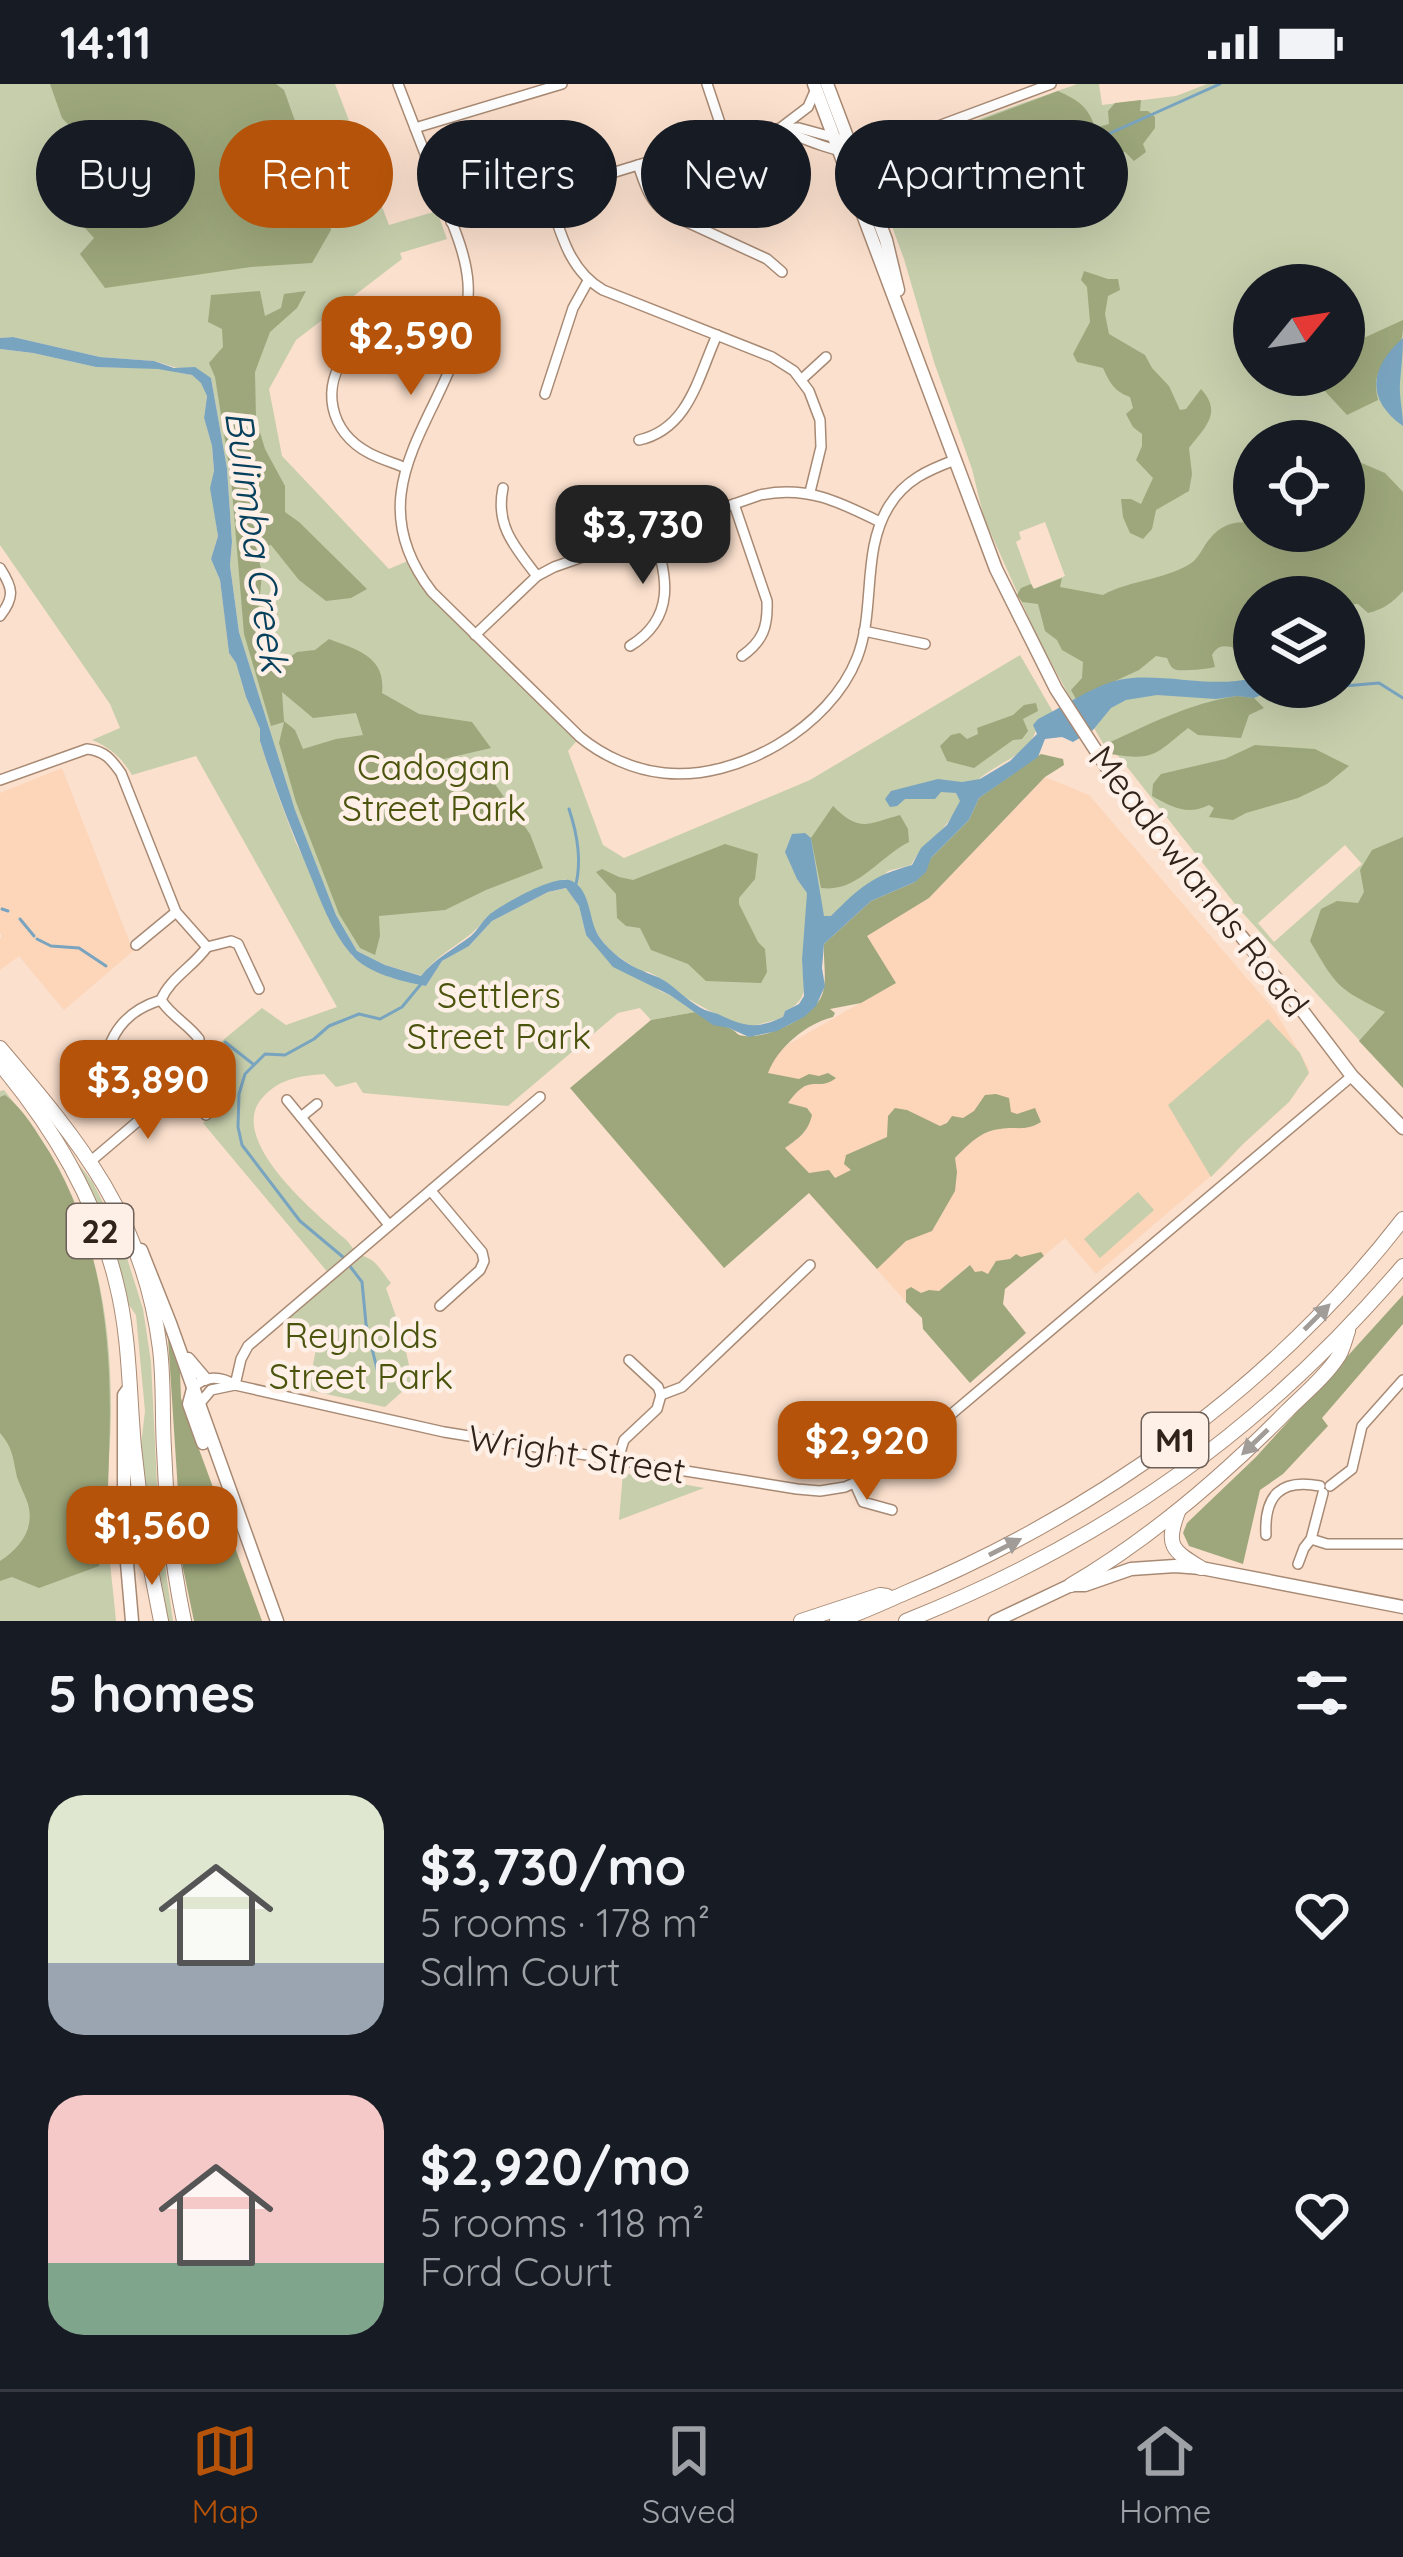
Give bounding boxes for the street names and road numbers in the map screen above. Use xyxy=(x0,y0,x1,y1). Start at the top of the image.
street label: Meadowlands Road xyxy=(1080,736,1319,1025)
road number: 22 xyxy=(67,1204,133,1258)
road number: M1 xyxy=(1142,1413,1208,1467)
street label: Wright Street xyxy=(465,1414,689,1493)

